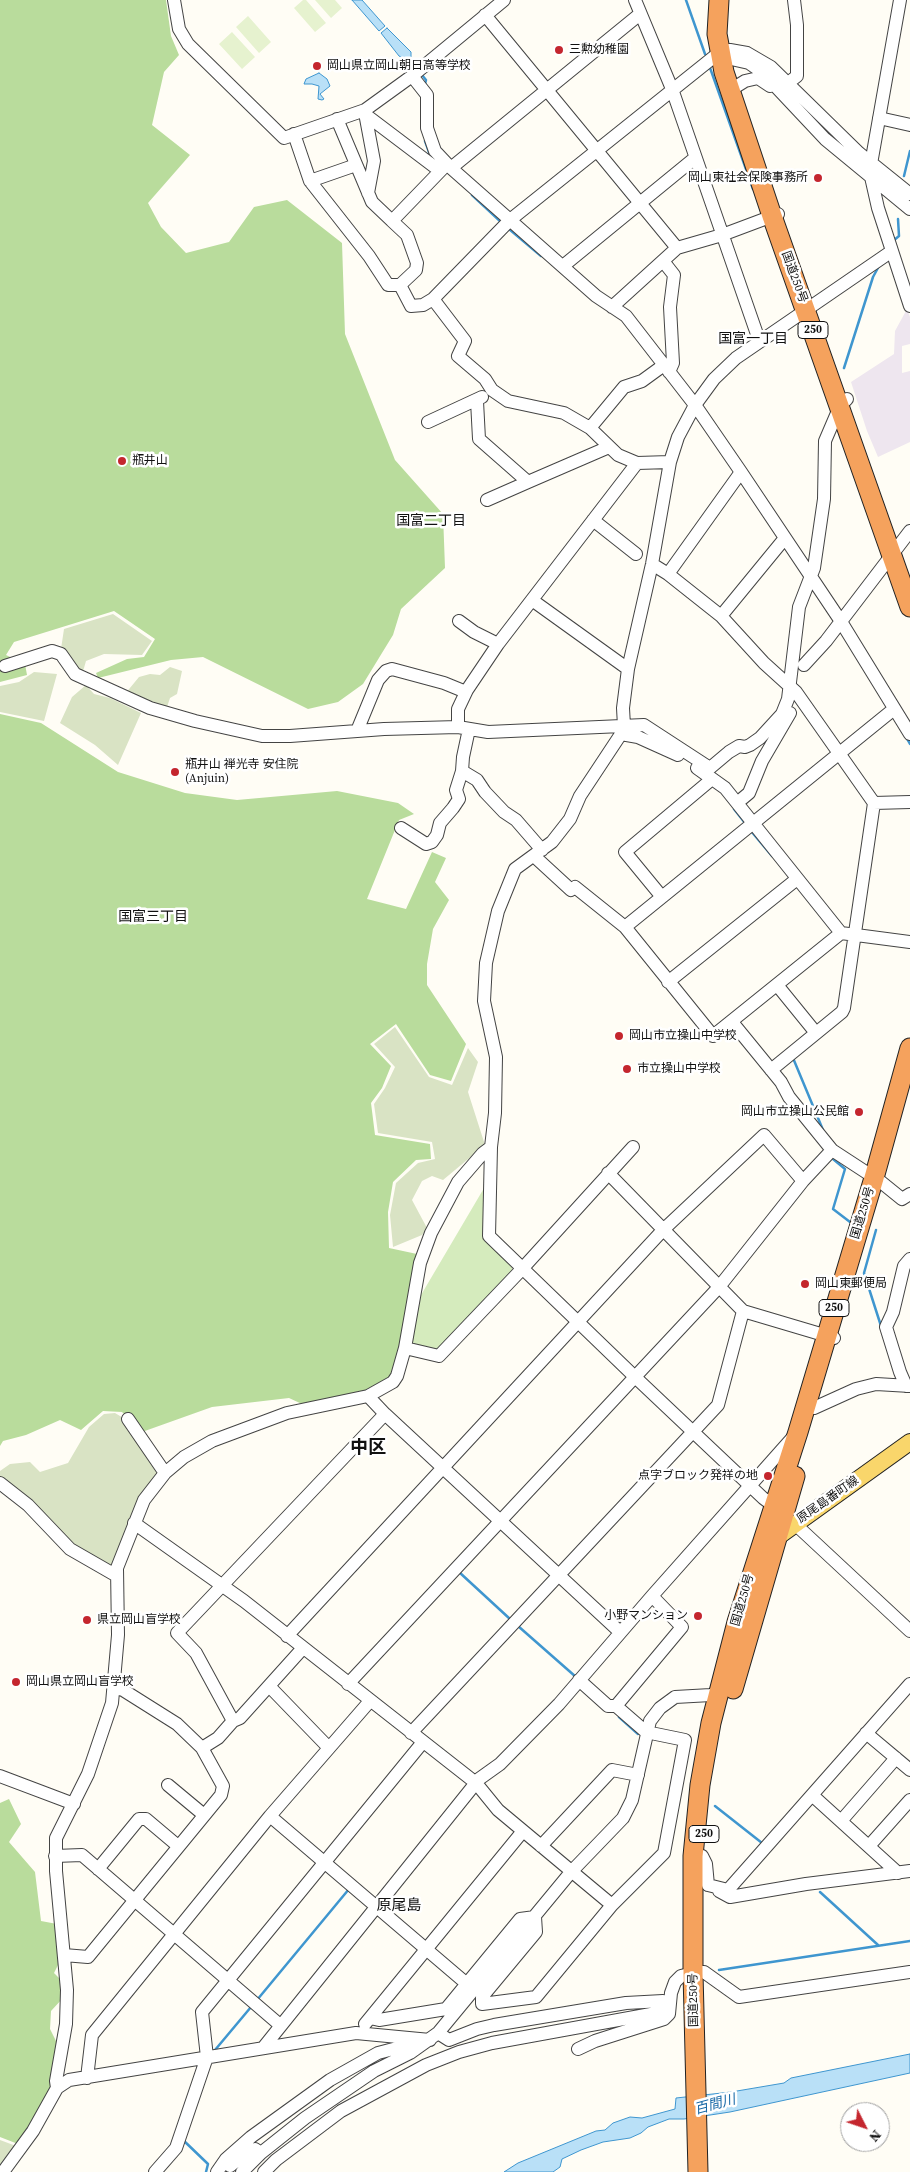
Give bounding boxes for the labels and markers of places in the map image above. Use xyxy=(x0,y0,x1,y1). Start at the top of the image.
place label: 三勲幼稚園 xyxy=(569,43,629,57)
marker: 三勲幼稚園 xyxy=(553,44,565,56)
place label: 岡山県立岡山朝日高等学校 xyxy=(327,59,471,73)
marker: 岡山県立岡山朝日高等学校 xyxy=(311,60,323,72)
place label: 岡山東社会保険事務所 xyxy=(688,171,808,185)
marker: 岡山東社会保険事務所 xyxy=(812,172,824,184)
place label: 瓶井山 xyxy=(132,454,168,468)
marker: 瓶井山 xyxy=(116,455,128,467)
place label: 瓶井山 禅光寺 安住院 (Anjuin) xyxy=(185,758,299,786)
marker: 瓶井山 禅光寺 安住院 (Anjuin) xyxy=(169,766,181,778)
place label: 岡山市立操山中学校 xyxy=(629,1029,737,1043)
marker: 岡山市立操山中学校 xyxy=(613,1030,625,1042)
place label: 市立操山中学校 xyxy=(637,1062,721,1076)
marker: 市立操山中学校 xyxy=(621,1063,633,1075)
place label: 岡山市立操山公民館 xyxy=(741,1105,849,1119)
marker: 岡山市立操山公民館 xyxy=(853,1106,865,1118)
place label: 岡山東郵便局 xyxy=(815,1277,887,1291)
marker: 岡山東郵便局 xyxy=(799,1278,811,1290)
place label: 点字ブロック発祥の地 xyxy=(638,1469,758,1483)
marker: 点字ブロック発祥の地 xyxy=(762,1470,774,1482)
place label: 小野マンション xyxy=(604,1609,688,1623)
marker: 小野マンション xyxy=(692,1610,704,1622)
place label: 県立岡山盲学校 xyxy=(97,1613,181,1627)
marker: 県立岡山盲学校 xyxy=(81,1614,93,1626)
place label: 岡山県立岡山盲学校 xyxy=(26,1675,134,1689)
marker: 岡山県立岡山盲学校 xyxy=(10,1676,22,1688)

